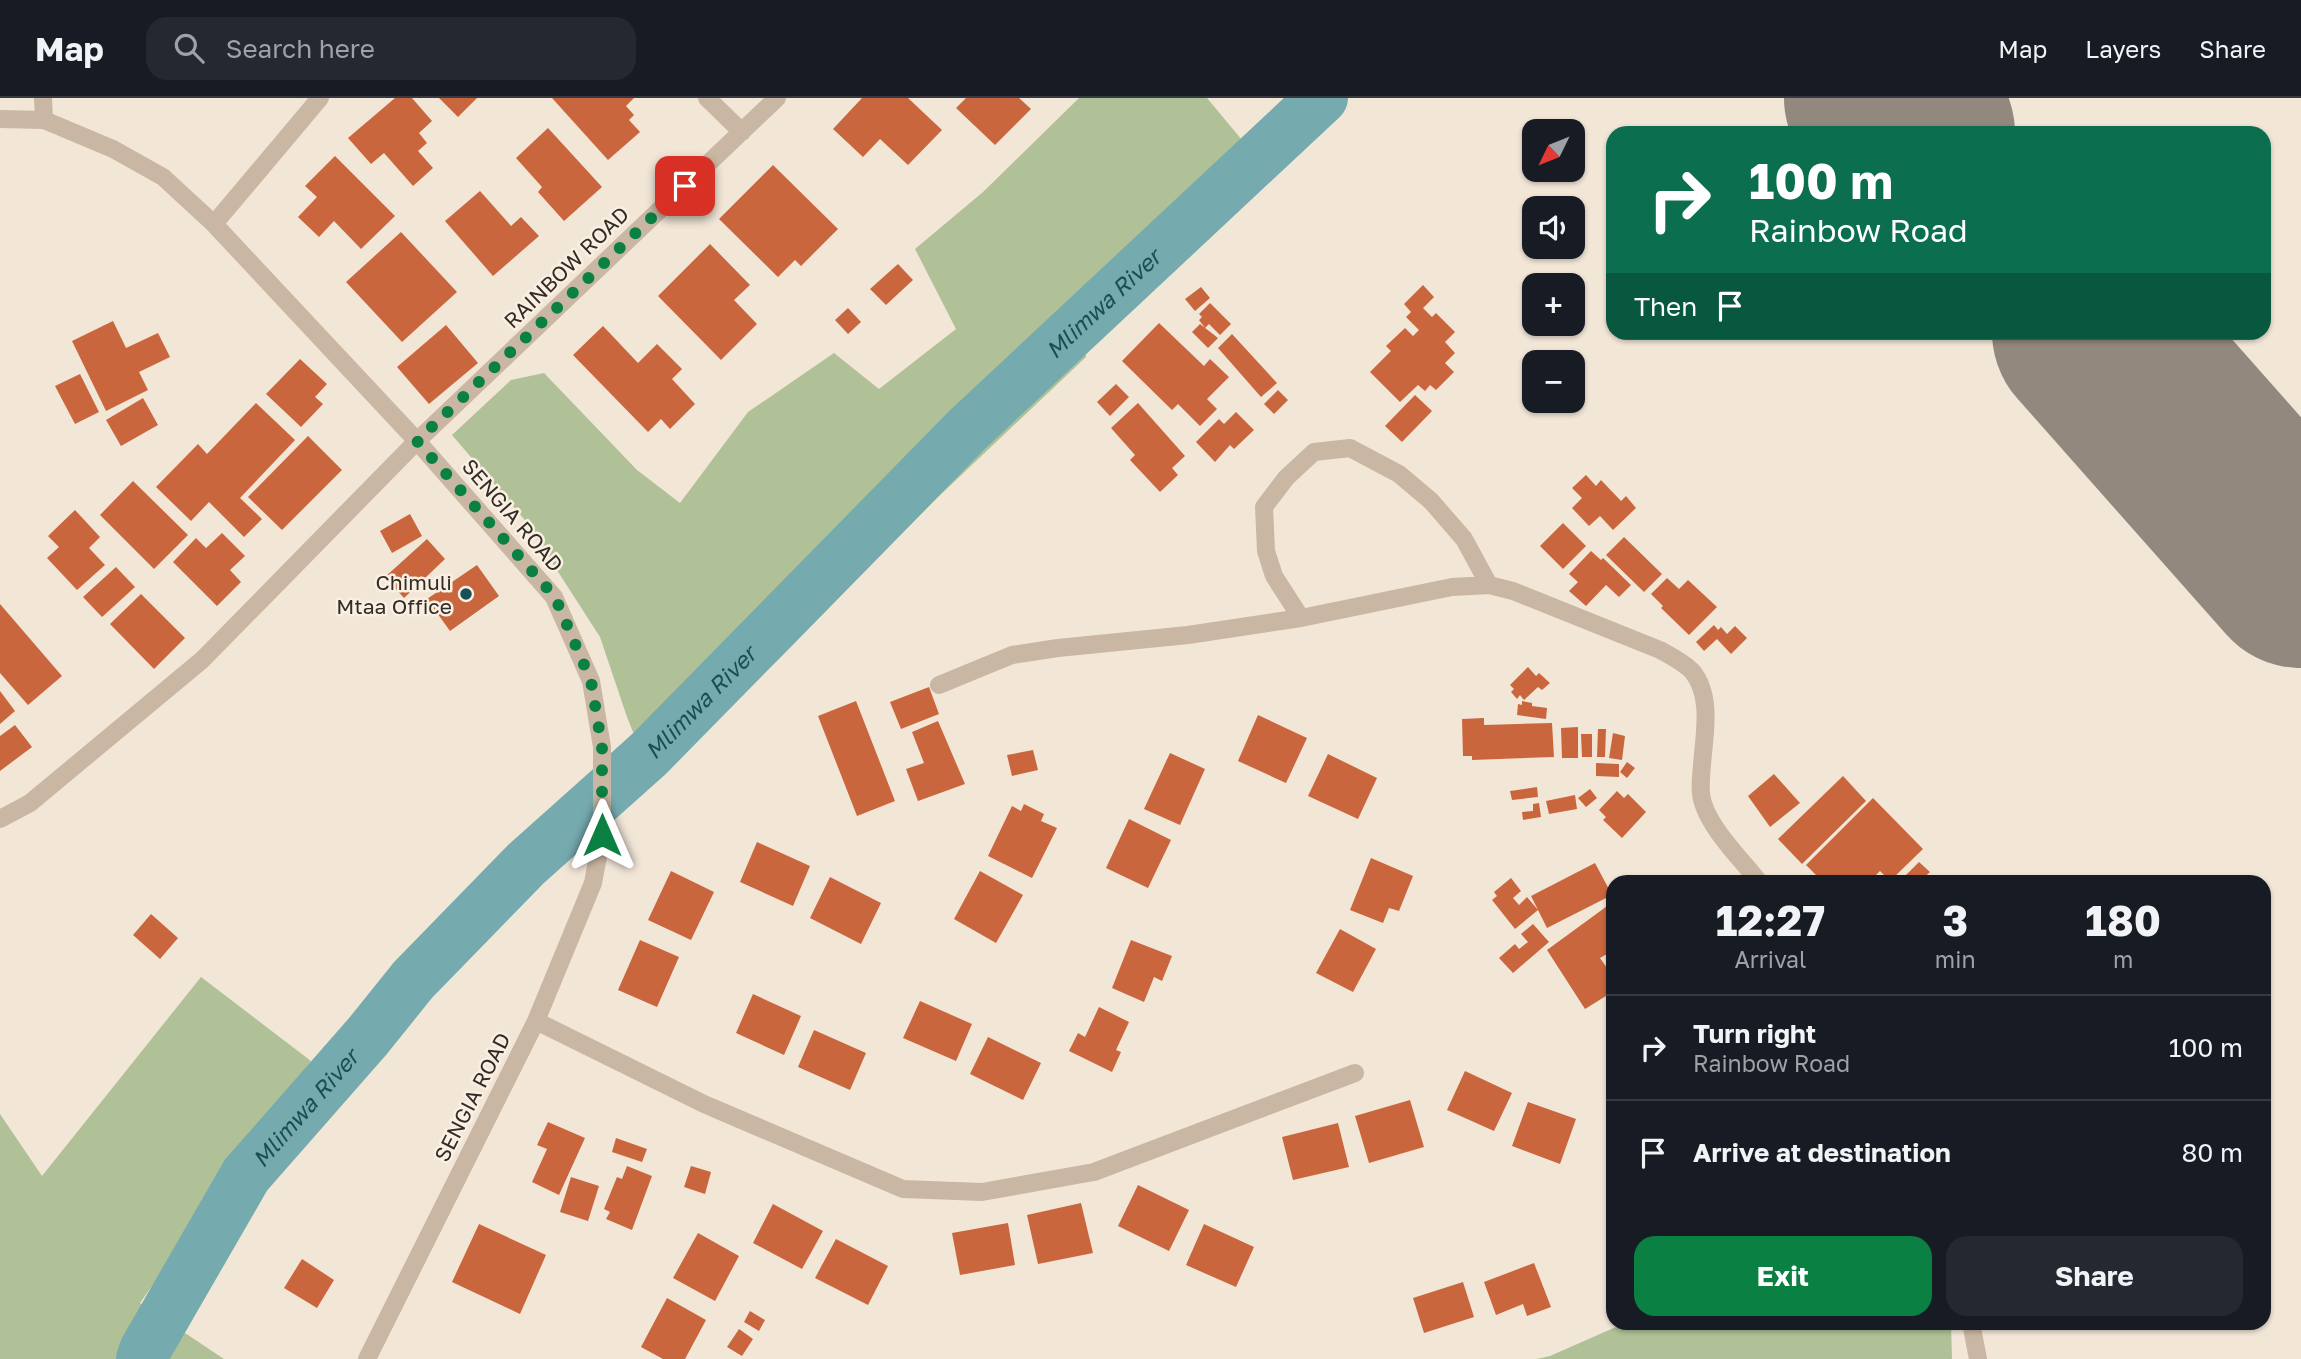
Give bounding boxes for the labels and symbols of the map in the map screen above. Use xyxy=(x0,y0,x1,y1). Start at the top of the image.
north arrow xyxy=(1522,119,1586,182)
pin xyxy=(655,156,715,216)
street label: RAINBOW ROAD xyxy=(498,201,634,333)
water label: Mlimwa River xyxy=(1039,241,1168,364)
street label: SENGIA ROAD xyxy=(457,453,569,577)
place label: Chimuli Mtaa Office xyxy=(336,569,452,619)
marker: Chimuli Mtaa Office xyxy=(458,586,474,602)
water label: Mlimwa River xyxy=(638,638,764,764)
position arrow xyxy=(565,798,639,872)
street label: SENGIA ROAD xyxy=(428,1028,516,1166)
water label: Mlimwa River xyxy=(246,1041,366,1172)

